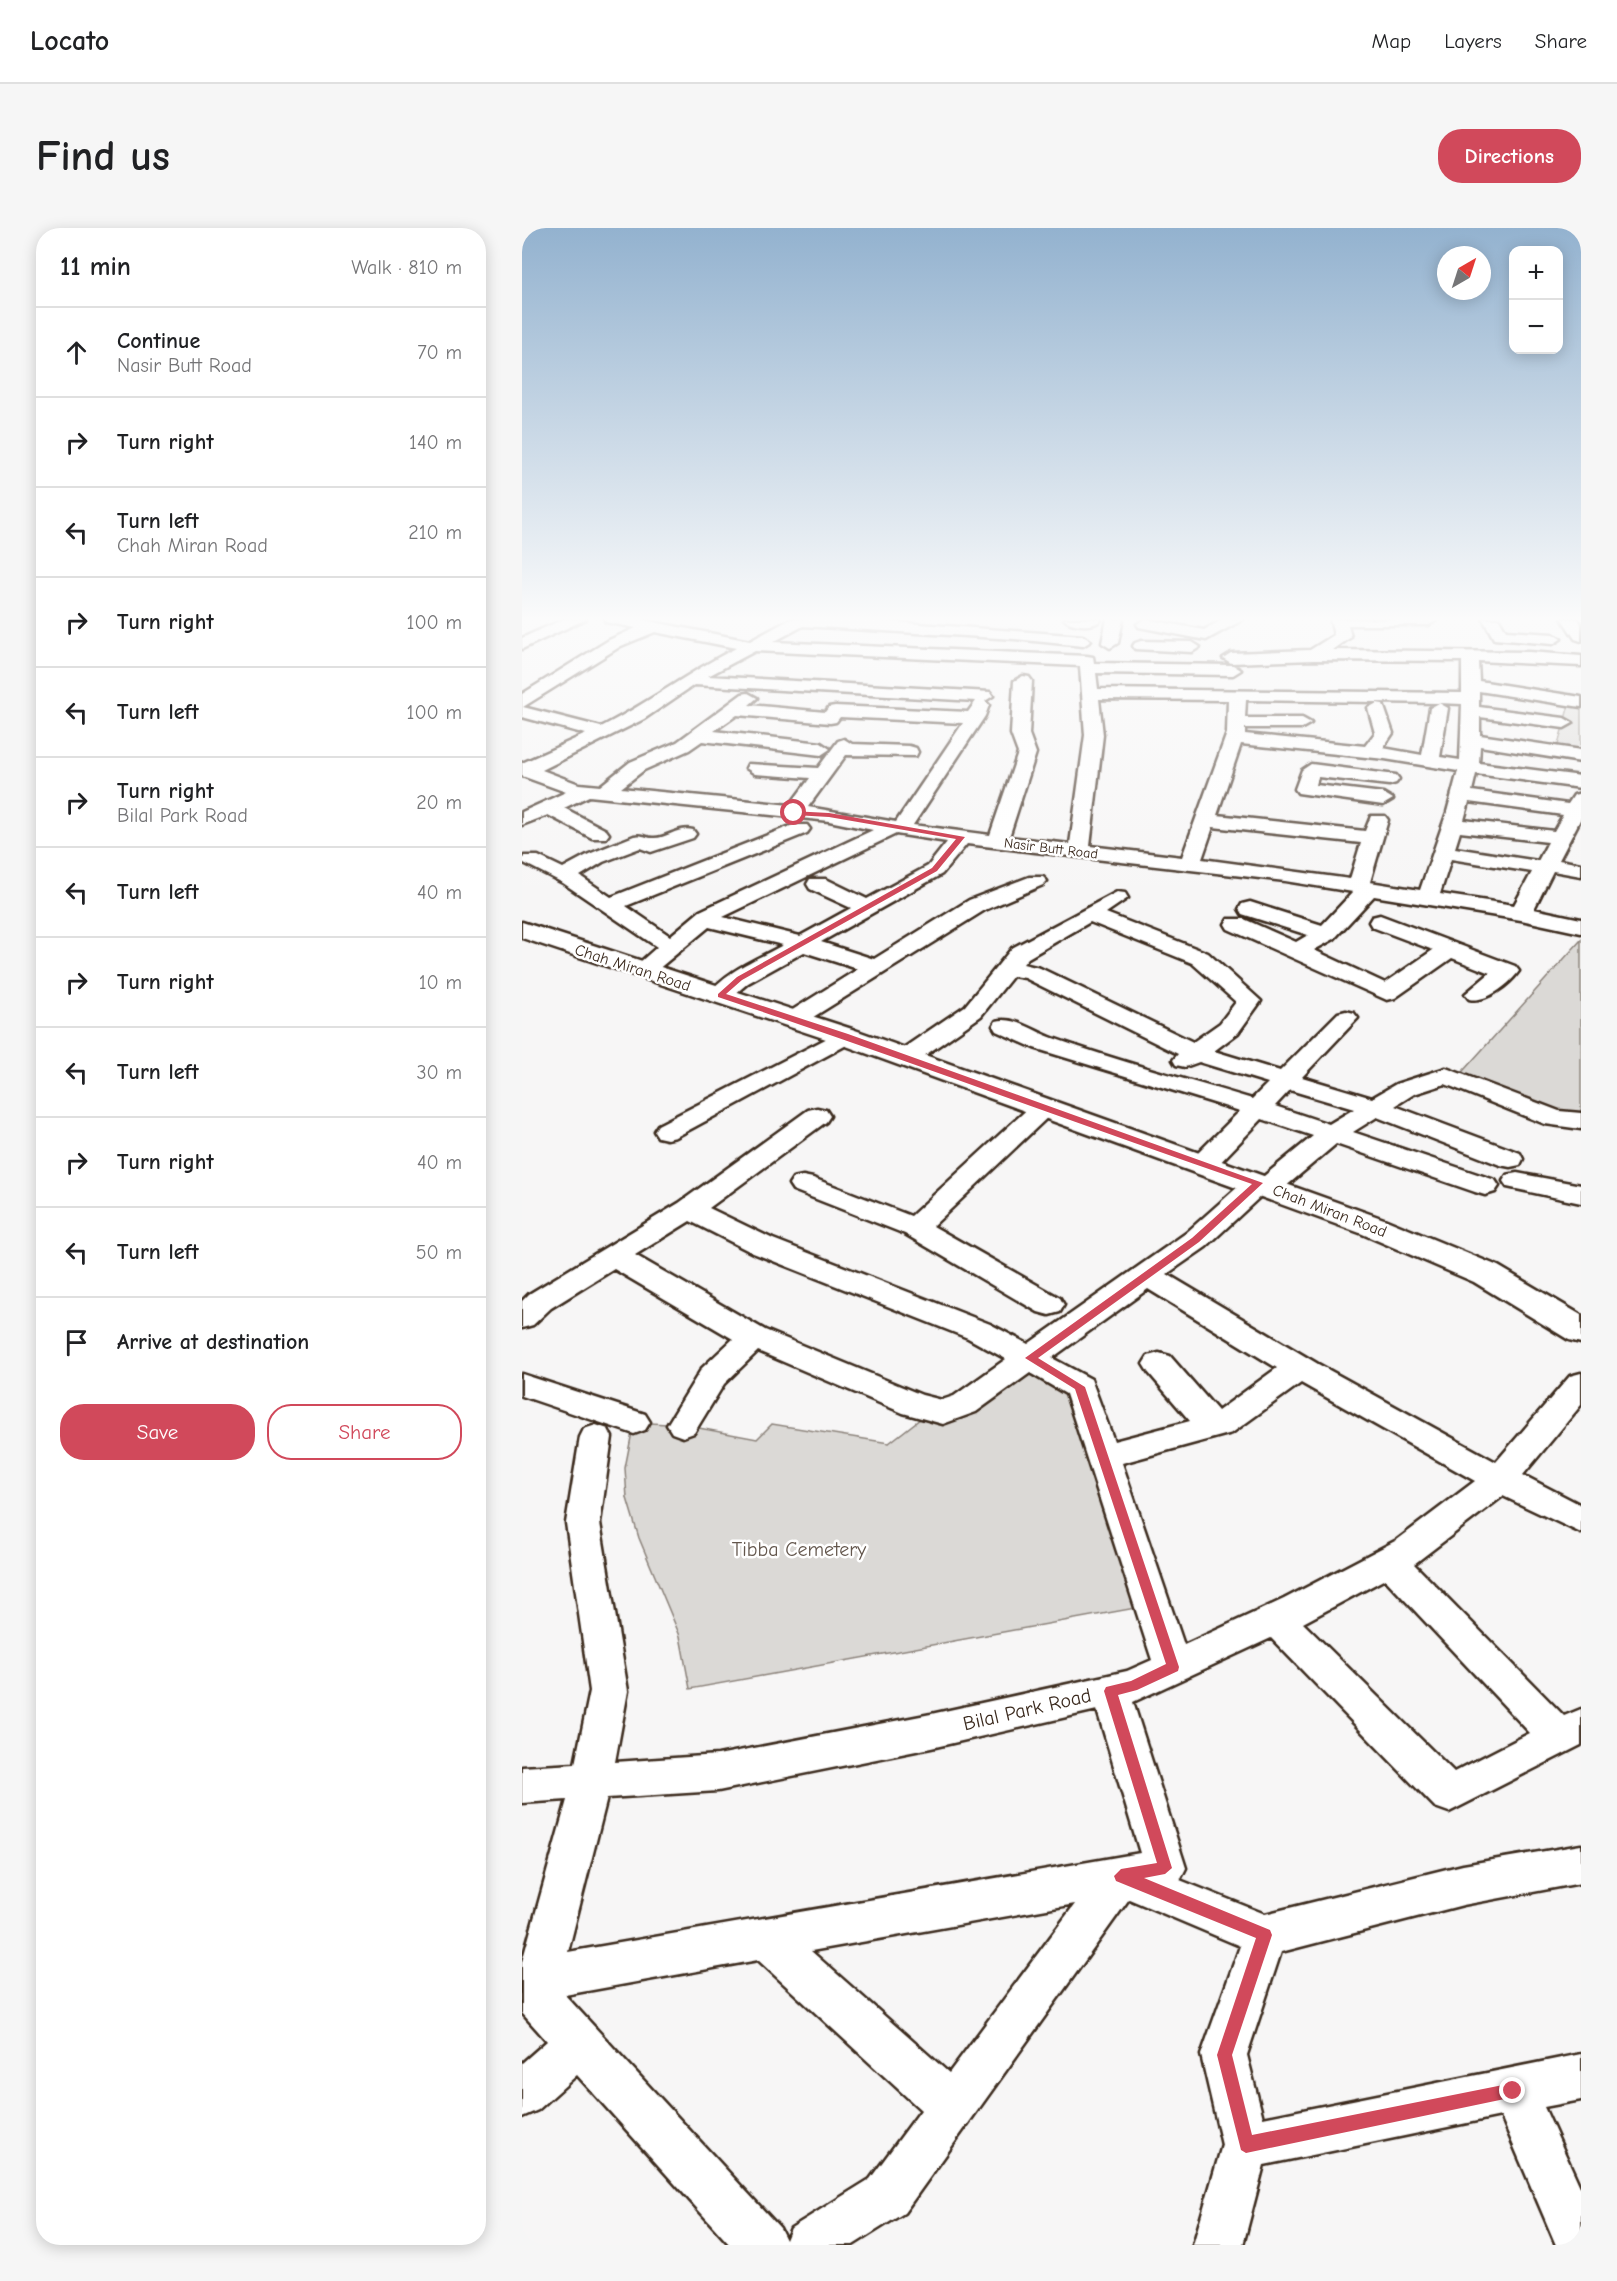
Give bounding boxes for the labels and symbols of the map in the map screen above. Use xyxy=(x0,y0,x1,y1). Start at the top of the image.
north arrow xyxy=(1437,246,1491,300)
route start xyxy=(780,799,806,825)
street label: Nasir Butt Road xyxy=(1003,834,1099,863)
street label: Chah Miran Road xyxy=(573,941,693,995)
street label: Chah Miran Road xyxy=(1270,1181,1389,1241)
park label: Tibba Cemetery xyxy=(732,1538,866,1561)
street label: Bilal Park Road xyxy=(961,1684,1093,1735)
route end xyxy=(1499,2077,1525,2103)

